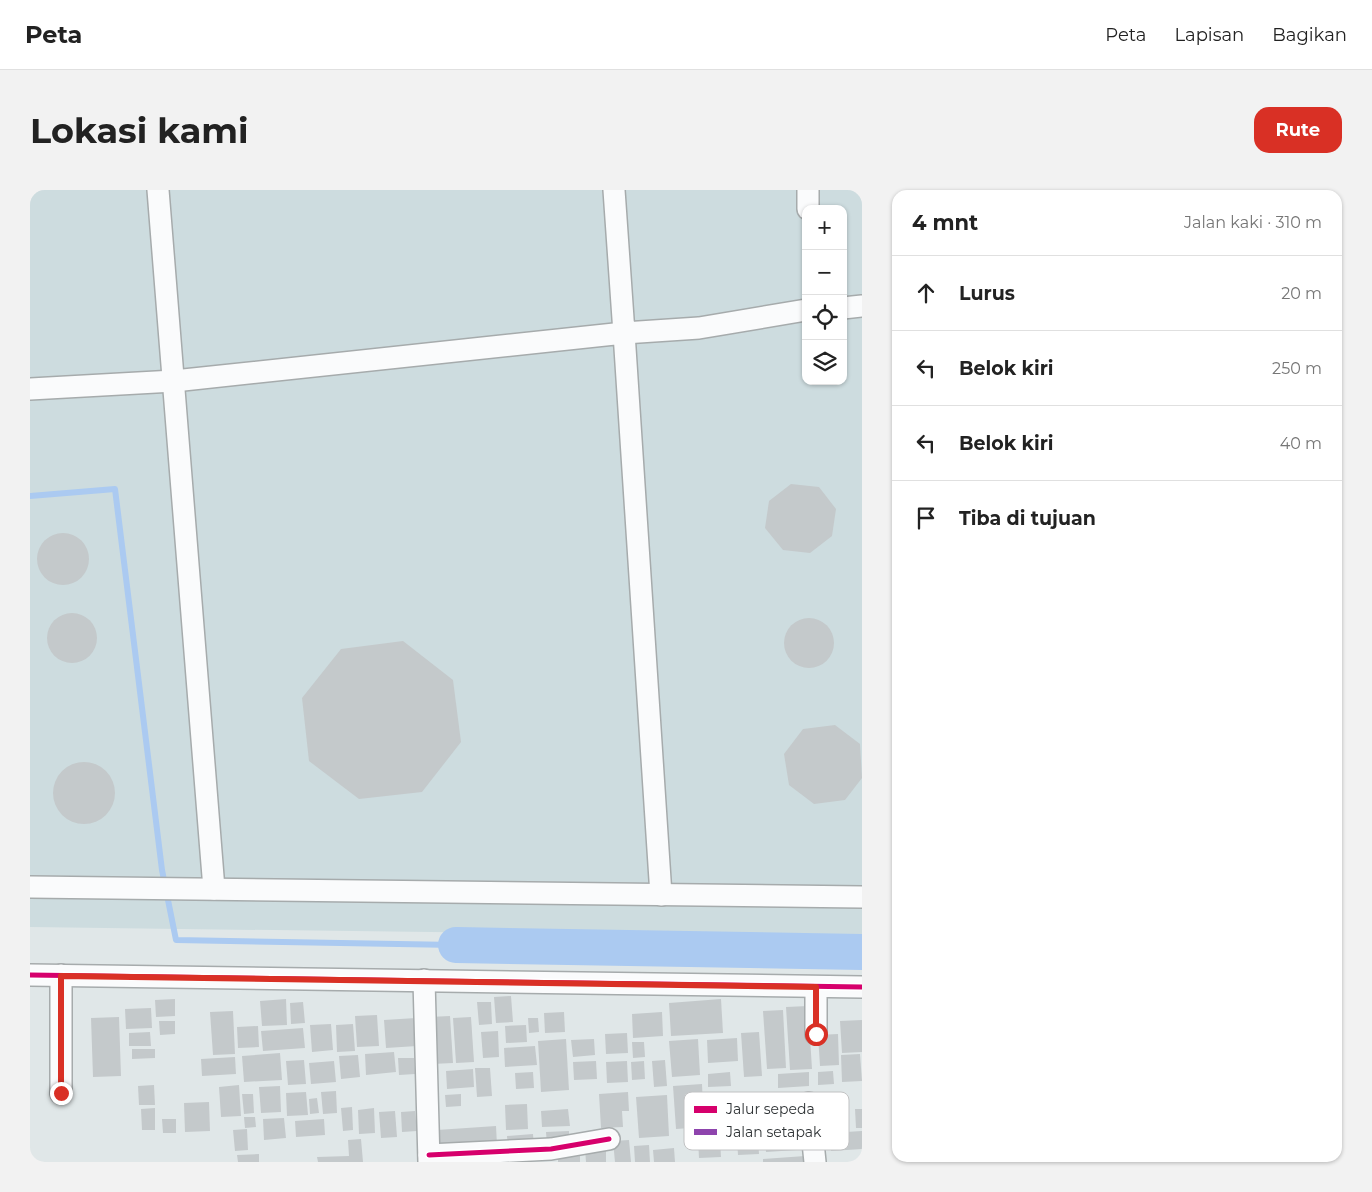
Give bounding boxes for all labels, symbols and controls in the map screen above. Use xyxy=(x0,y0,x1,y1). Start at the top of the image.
text: Peta xyxy=(25,20,82,49)
text: Peta xyxy=(1105,24,1146,46)
text: Lapisan xyxy=(1174,24,1244,46)
text: Bagikan xyxy=(1272,24,1347,46)
button: Rute xyxy=(1254,107,1342,153)
text: Lokasi kami xyxy=(30,109,249,152)
map controls xyxy=(802,205,847,385)
button: + xyxy=(802,205,847,250)
text: 4 mnt xyxy=(912,210,978,235)
text: Jalan kaki · 310 m xyxy=(1184,213,1322,232)
button: − xyxy=(802,250,847,295)
icon: ahead xyxy=(912,279,940,307)
text: Lurus xyxy=(959,282,1015,305)
text: 20 m xyxy=(1281,284,1322,303)
button: locate xyxy=(802,295,847,340)
button: layers xyxy=(802,340,847,385)
icon: left xyxy=(912,354,940,382)
text: Belok kiri xyxy=(959,357,1054,380)
text: 250 m xyxy=(1272,359,1322,378)
icon: left xyxy=(912,429,940,457)
text: Belok kiri xyxy=(959,432,1054,455)
text: 40 m xyxy=(1280,434,1322,453)
icon: arrive xyxy=(912,504,940,532)
text: Tiba di tujuan xyxy=(959,507,1096,530)
route start xyxy=(805,1023,828,1046)
route end xyxy=(50,1082,73,1105)
legend xyxy=(684,1092,849,1150)
text: Jalur sepeda xyxy=(725,1100,815,1118)
text: Jalan setapak xyxy=(725,1123,822,1141)

